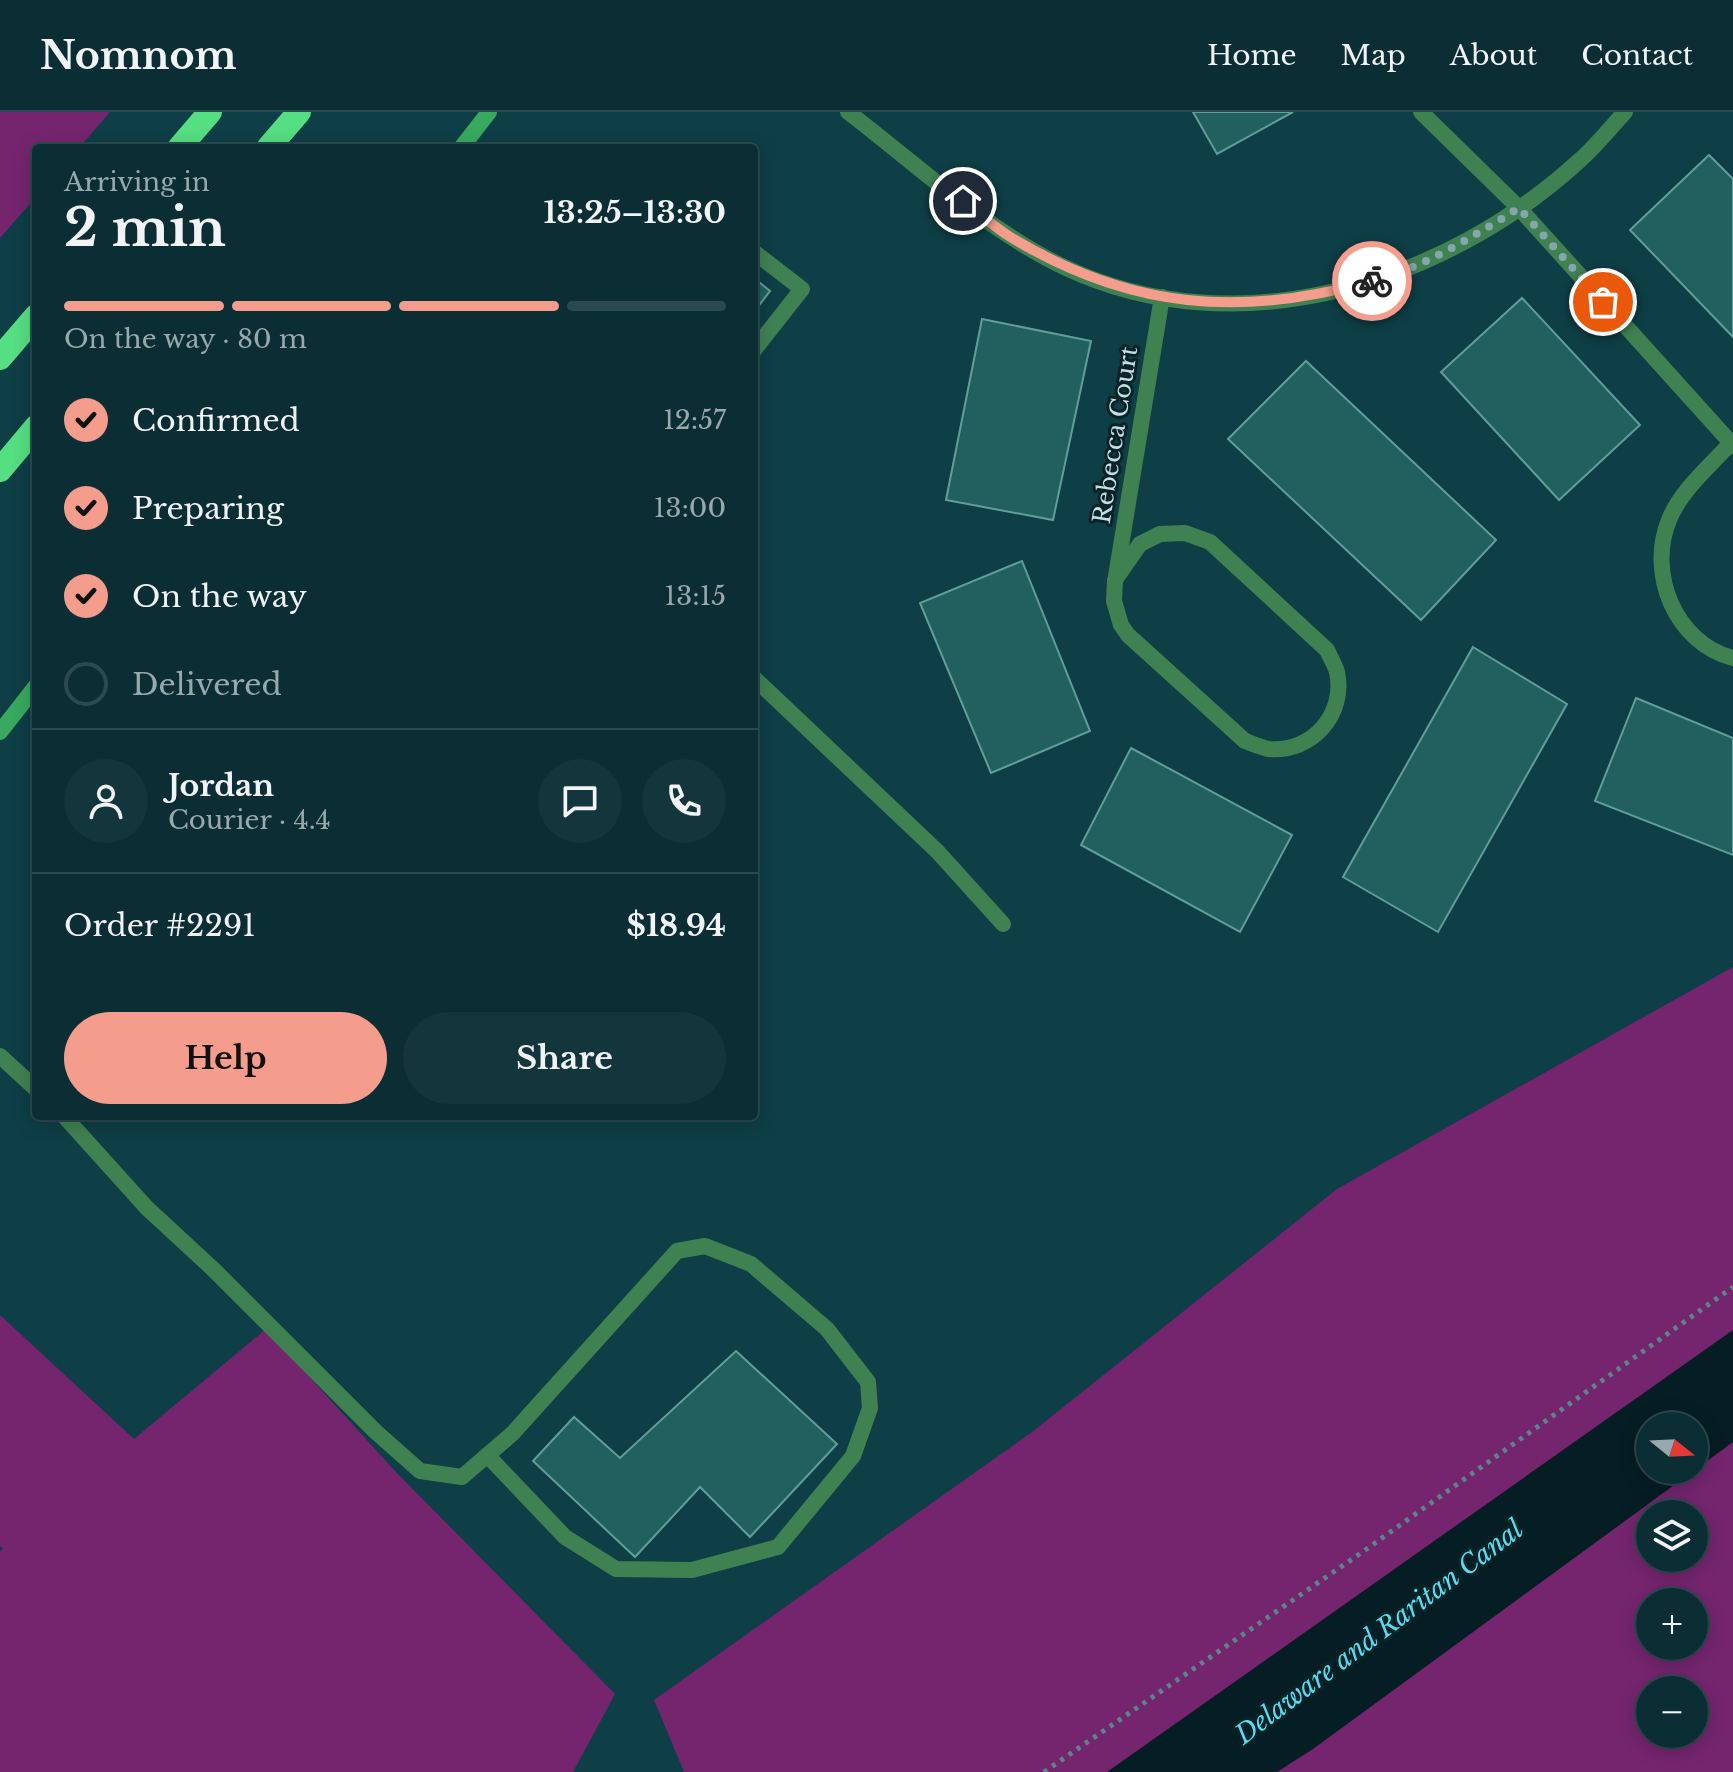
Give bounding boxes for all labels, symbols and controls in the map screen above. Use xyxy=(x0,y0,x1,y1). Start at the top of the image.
text: Nomnom xyxy=(40,32,237,79)
text: Home xyxy=(1207,38,1297,73)
text: Map xyxy=(1341,38,1406,73)
text: About xyxy=(1450,38,1537,73)
text: Contact xyxy=(1581,38,1693,73)
text: Arriving in xyxy=(64,166,210,198)
pin xyxy=(929,167,997,235)
icon: home xyxy=(941,179,985,223)
text: 13:25–13:30 xyxy=(544,194,726,231)
text: 2 min xyxy=(64,196,226,260)
courier xyxy=(1332,241,1412,321)
icon: bike xyxy=(1350,259,1394,303)
pin xyxy=(1569,268,1637,336)
icon: bag xyxy=(1581,280,1625,324)
text: On the way · 80 m xyxy=(64,323,307,355)
street label: Rebecca Court xyxy=(1087,344,1143,526)
icon: check xyxy=(64,398,108,442)
text: Confirmed xyxy=(132,402,300,439)
text: 12:57 xyxy=(663,404,726,436)
icon: check xyxy=(64,486,108,530)
text: Preparing xyxy=(132,490,284,527)
text: 13:00 xyxy=(654,492,726,524)
icon: check xyxy=(64,574,108,618)
text: On the way xyxy=(132,578,307,615)
text: 13:15 xyxy=(665,580,726,612)
text: Delivered xyxy=(132,666,282,703)
button: person xyxy=(64,759,148,843)
button: chat xyxy=(538,759,622,843)
button: phone xyxy=(642,759,726,843)
text: Jordan xyxy=(168,767,274,804)
text: Courier · 4.4 xyxy=(168,804,331,836)
text: Order #2291 xyxy=(64,907,256,944)
text: $18.94 xyxy=(627,907,726,944)
button: Help xyxy=(64,1012,387,1104)
button: Share xyxy=(403,1012,726,1104)
north arrow xyxy=(1636,1412,1708,1484)
map controls xyxy=(1636,1412,1708,1748)
button: layers xyxy=(1636,1500,1708,1572)
water label: Delaware and Raritan Canal xyxy=(1228,1513,1530,1751)
button: + xyxy=(1636,1588,1708,1660)
button: − xyxy=(1636,1676,1708,1748)

